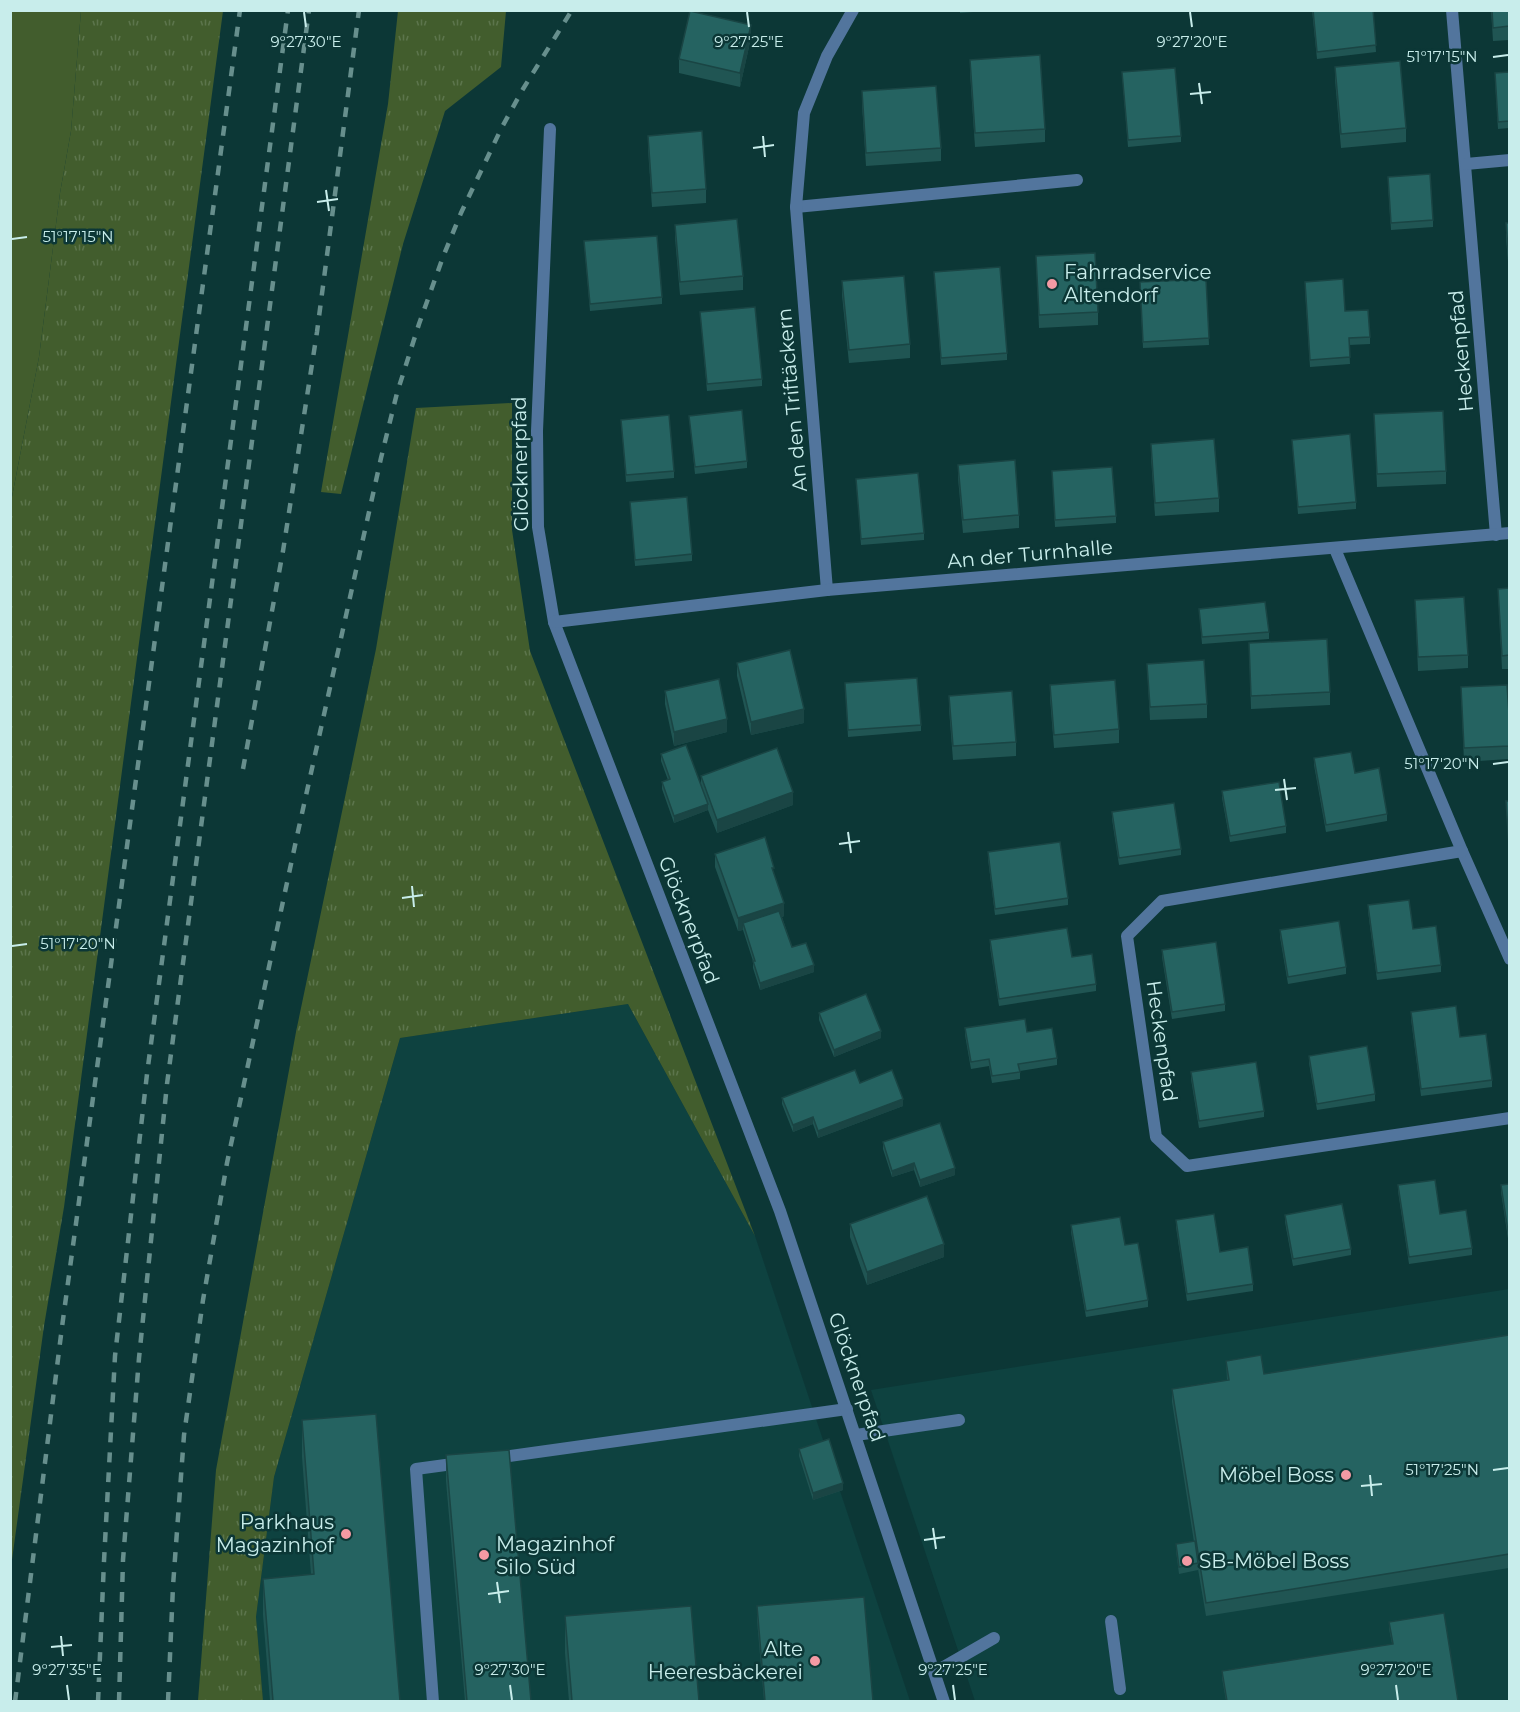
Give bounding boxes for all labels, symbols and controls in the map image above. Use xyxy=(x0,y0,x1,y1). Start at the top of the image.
text: 9°27'30"E xyxy=(270,32,342,51)
text: 9°27'25"E xyxy=(714,32,784,51)
text: 9°27'20"E xyxy=(1156,32,1228,51)
text: 51°17'15"N xyxy=(1407,47,1477,66)
text: 51°17'15"N xyxy=(43,227,113,246)
place label: Fahrradservice Altendorf xyxy=(1064,260,1212,307)
marker: Fahrradservice Altendorf xyxy=(1045,277,1059,291)
street label: Heckenpfad xyxy=(1444,289,1478,413)
street label: An den Triftäckern xyxy=(772,307,812,493)
street label: Glöcknerpfad xyxy=(507,396,533,532)
street label: An der Turnhalle xyxy=(946,535,1114,573)
text: 51°17'20"N xyxy=(1404,754,1480,773)
street label: Glöcknerpfad xyxy=(654,853,724,987)
text: 51°17'20"N xyxy=(40,934,116,953)
street label: Heckenpfad xyxy=(1142,979,1182,1103)
street label: Glöcknerpfad xyxy=(824,1309,890,1445)
text: 51°17'25"N xyxy=(1405,1460,1479,1479)
place label: Möbel Boss xyxy=(1219,1463,1334,1487)
marker: Möbel Boss xyxy=(1339,1468,1353,1482)
place label: Parkhaus Magazinhof xyxy=(216,1510,335,1557)
marker: Parkhaus Magazinhof xyxy=(339,1527,353,1541)
place label: Magazinhof Silo Süd xyxy=(496,1532,616,1579)
marker: Magazinhof Silo Süd xyxy=(477,1548,491,1562)
place label: SB-Möbel Boss xyxy=(1199,1549,1349,1573)
marker: SB-Möbel Boss xyxy=(1180,1554,1194,1568)
place label: Alte Heeresbäckerei xyxy=(648,1637,803,1684)
marker: Alte Heeresbäckerei xyxy=(808,1654,822,1668)
text: 9°27'35"E xyxy=(32,1660,102,1679)
text: 9°27'30"E xyxy=(474,1660,546,1679)
text: 9°27'25"E xyxy=(918,1660,988,1679)
text: 9°27'20"E xyxy=(1360,1660,1432,1679)

